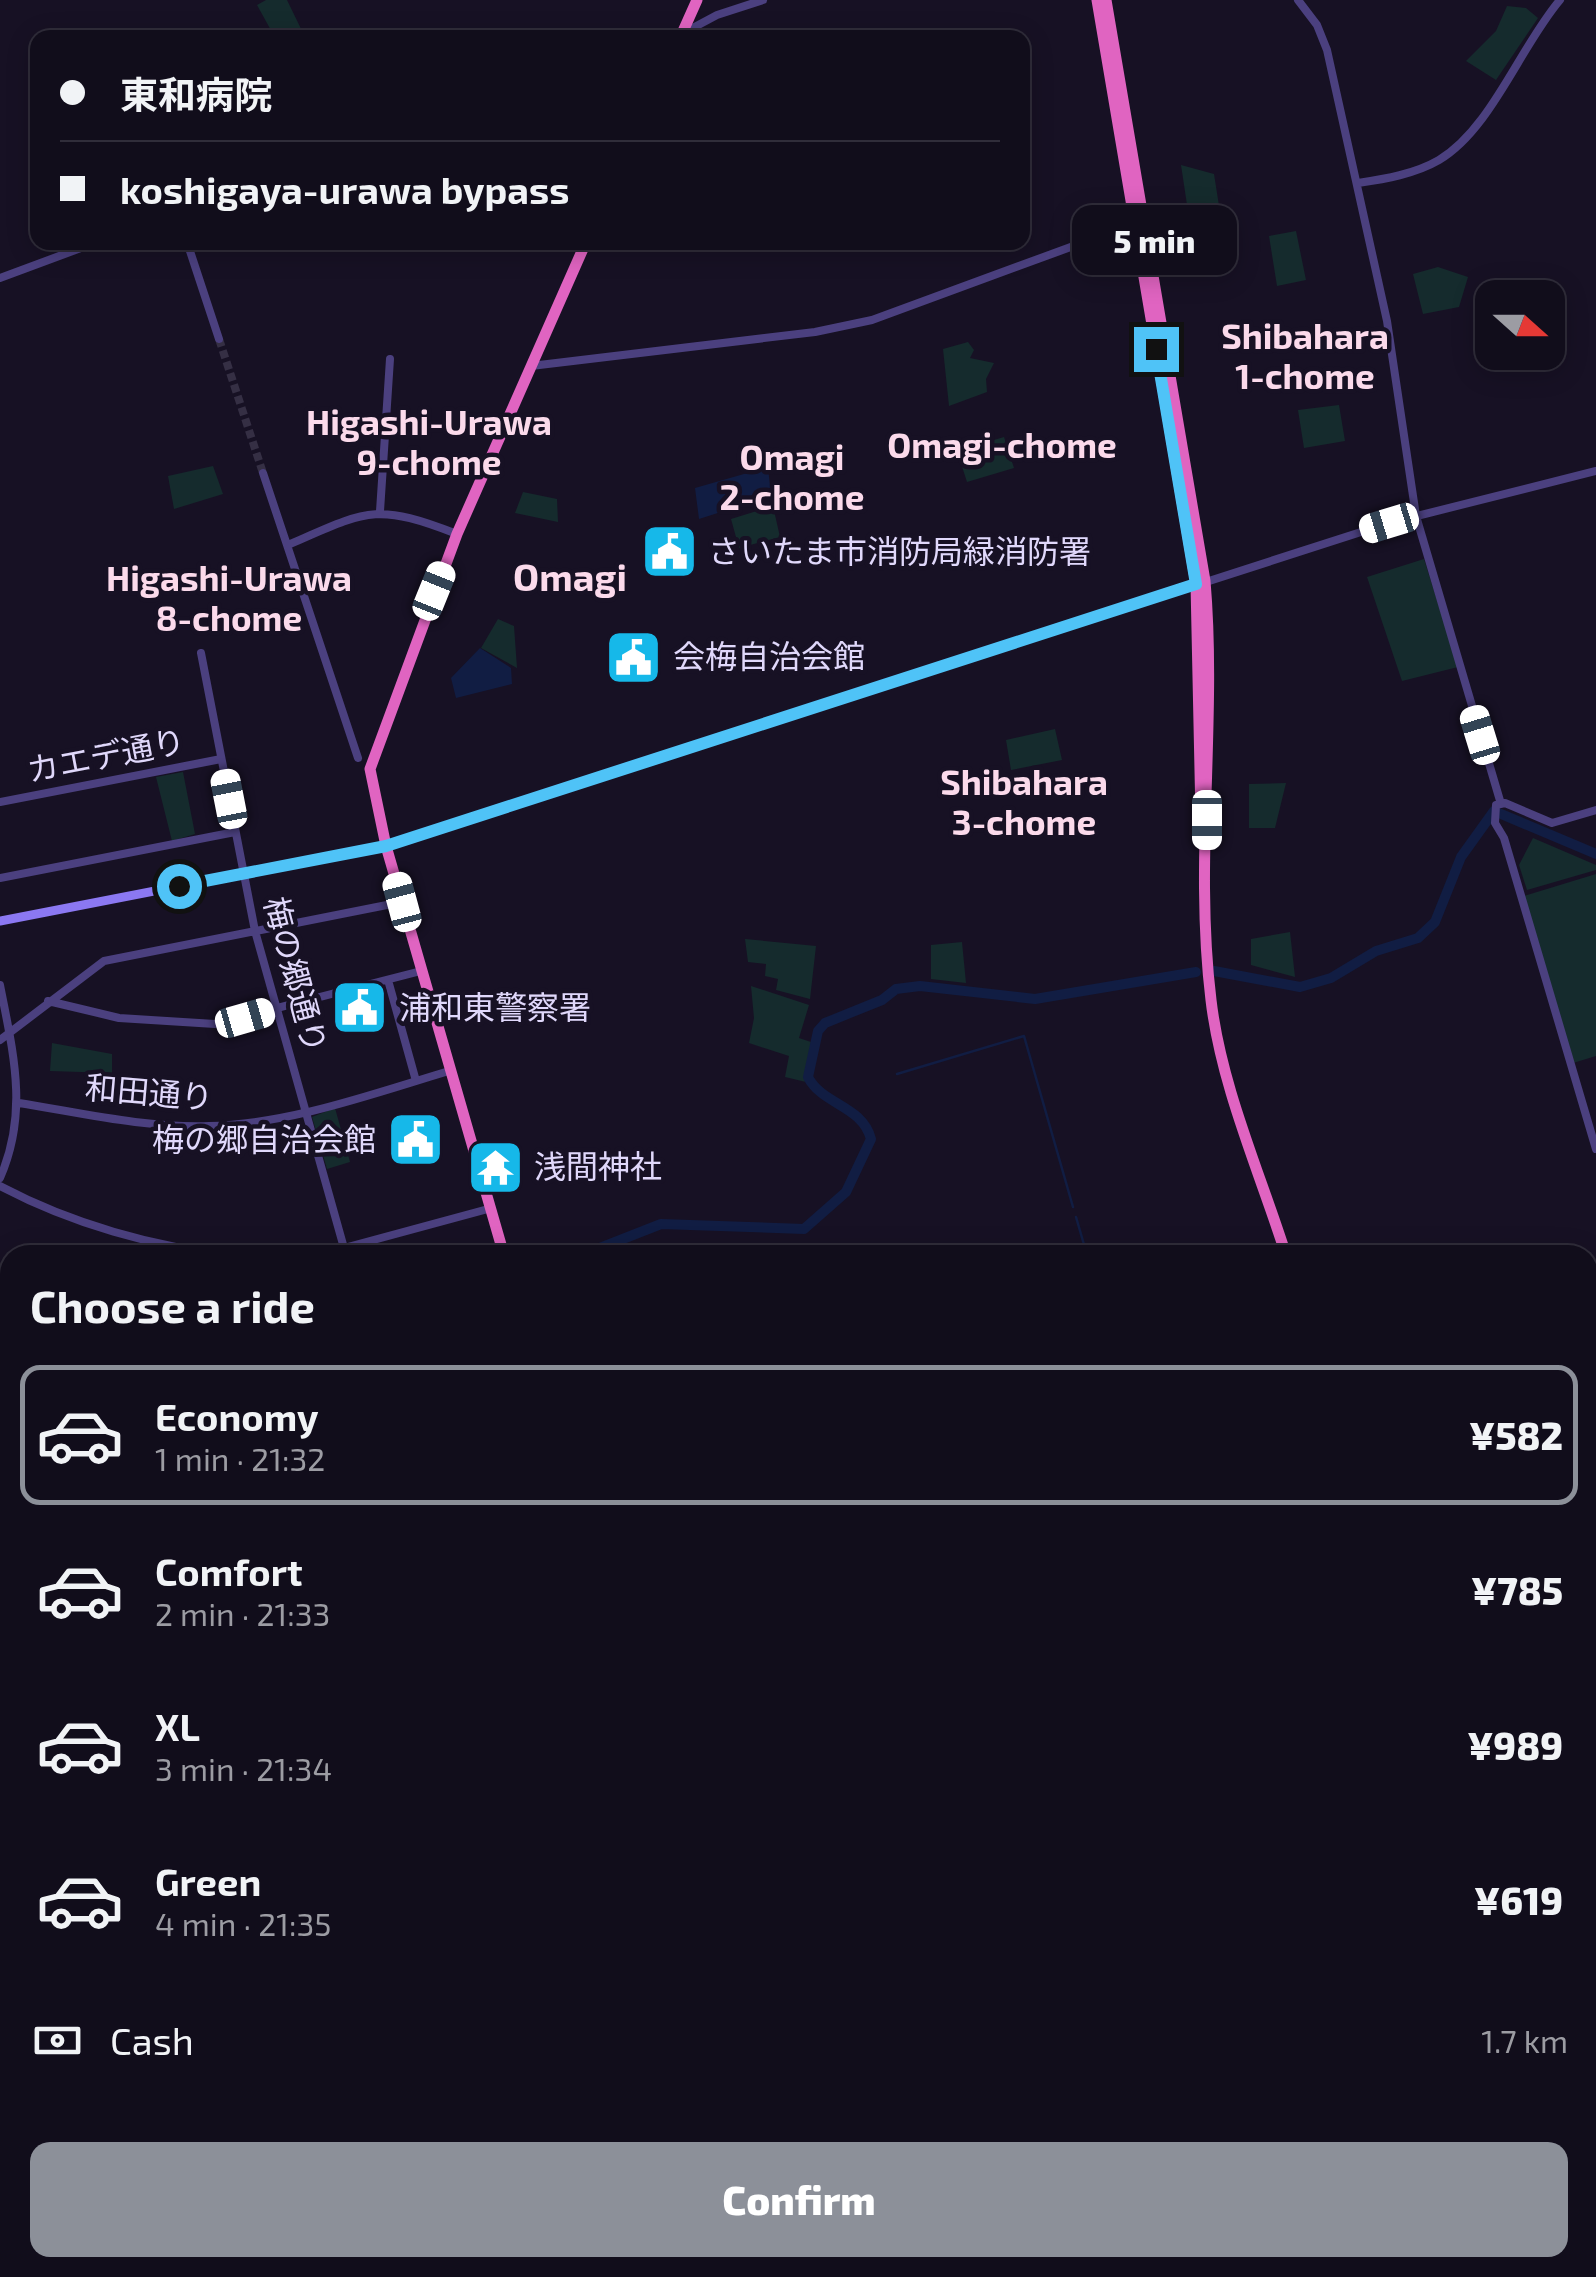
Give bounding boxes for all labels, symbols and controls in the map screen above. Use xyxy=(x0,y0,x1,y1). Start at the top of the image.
text: 東和病院 xyxy=(120,71,272,117)
text: koshigaya-urawa bypass xyxy=(120,166,569,212)
callout: 5 min xyxy=(1074,204,1238,274)
text: 5 min xyxy=(1114,221,1195,259)
north arrow xyxy=(1475,280,1565,370)
map controls xyxy=(1475,280,1565,370)
district label: Shibahara 1-chome xyxy=(1221,314,1389,396)
route end xyxy=(1134,327,1179,372)
district label: Higashi-Urawa 9-chome xyxy=(306,400,552,482)
district label: Omagi-chome xyxy=(887,423,1117,465)
district label: Omagi 2-chome xyxy=(720,435,864,517)
car xyxy=(1356,500,1422,546)
public building icon: さいたま市消防局緑消防署 xyxy=(639,522,699,582)
place label: さいたま市消防局緑消防署 xyxy=(708,531,1091,569)
district label: Omagi xyxy=(513,553,627,599)
district label: Higashi-Urawa 8-chome xyxy=(106,556,352,638)
car xyxy=(409,558,459,624)
public building icon: 会梅自治会館 xyxy=(604,627,664,687)
place label: 会梅自治会館 xyxy=(673,636,865,674)
car xyxy=(1457,702,1503,768)
street label: カエデ通り xyxy=(23,720,188,788)
district label: Shibahara 3-chome xyxy=(940,760,1108,842)
car xyxy=(209,767,249,831)
car xyxy=(1192,790,1222,850)
route start xyxy=(157,864,202,909)
car xyxy=(380,869,424,935)
street label: 梅の郷通り xyxy=(258,892,336,1057)
public building icon: 浦和東警察署 xyxy=(330,978,390,1038)
place label: 浦和東警察署 xyxy=(399,987,591,1025)
car xyxy=(212,995,278,1041)
street label: 和田通り xyxy=(84,1067,215,1116)
public building icon: 梅の郷自治会館 xyxy=(385,1110,445,1170)
place label: 梅の郷自治会館 xyxy=(152,1119,376,1157)
temple icon: 浅間神社 xyxy=(465,1137,525,1197)
place label: 浅間神社 xyxy=(534,1146,662,1184)
text: Choose a ride xyxy=(30,1278,315,1332)
icon: car xyxy=(35,1390,125,1480)
text: Economy xyxy=(155,1393,319,1439)
text: ¥582 xyxy=(1469,1412,1563,1458)
text: 1 min · 21:32 xyxy=(155,1439,325,1477)
icon: car xyxy=(35,1545,125,1635)
text: Comfort xyxy=(155,1548,303,1594)
text: ¥785 xyxy=(1471,1567,1563,1613)
text: 2 min · 21:33 xyxy=(155,1594,330,1632)
icon: car xyxy=(35,1700,125,1790)
text: XL xyxy=(155,1703,200,1749)
text: ¥989 xyxy=(1467,1722,1563,1768)
text: 3 min · 21:34 xyxy=(155,1749,332,1787)
icon: car xyxy=(35,1855,125,1945)
text: Green xyxy=(155,1858,261,1904)
text: ¥619 xyxy=(1474,1877,1563,1923)
text: 4 min · 21:35 xyxy=(155,1904,331,1942)
icon: cash xyxy=(30,2013,85,2068)
text: Cash xyxy=(110,2017,194,2063)
text: 1.7 km xyxy=(1481,2021,1568,2059)
button: Confirm xyxy=(30,2142,1568,2257)

